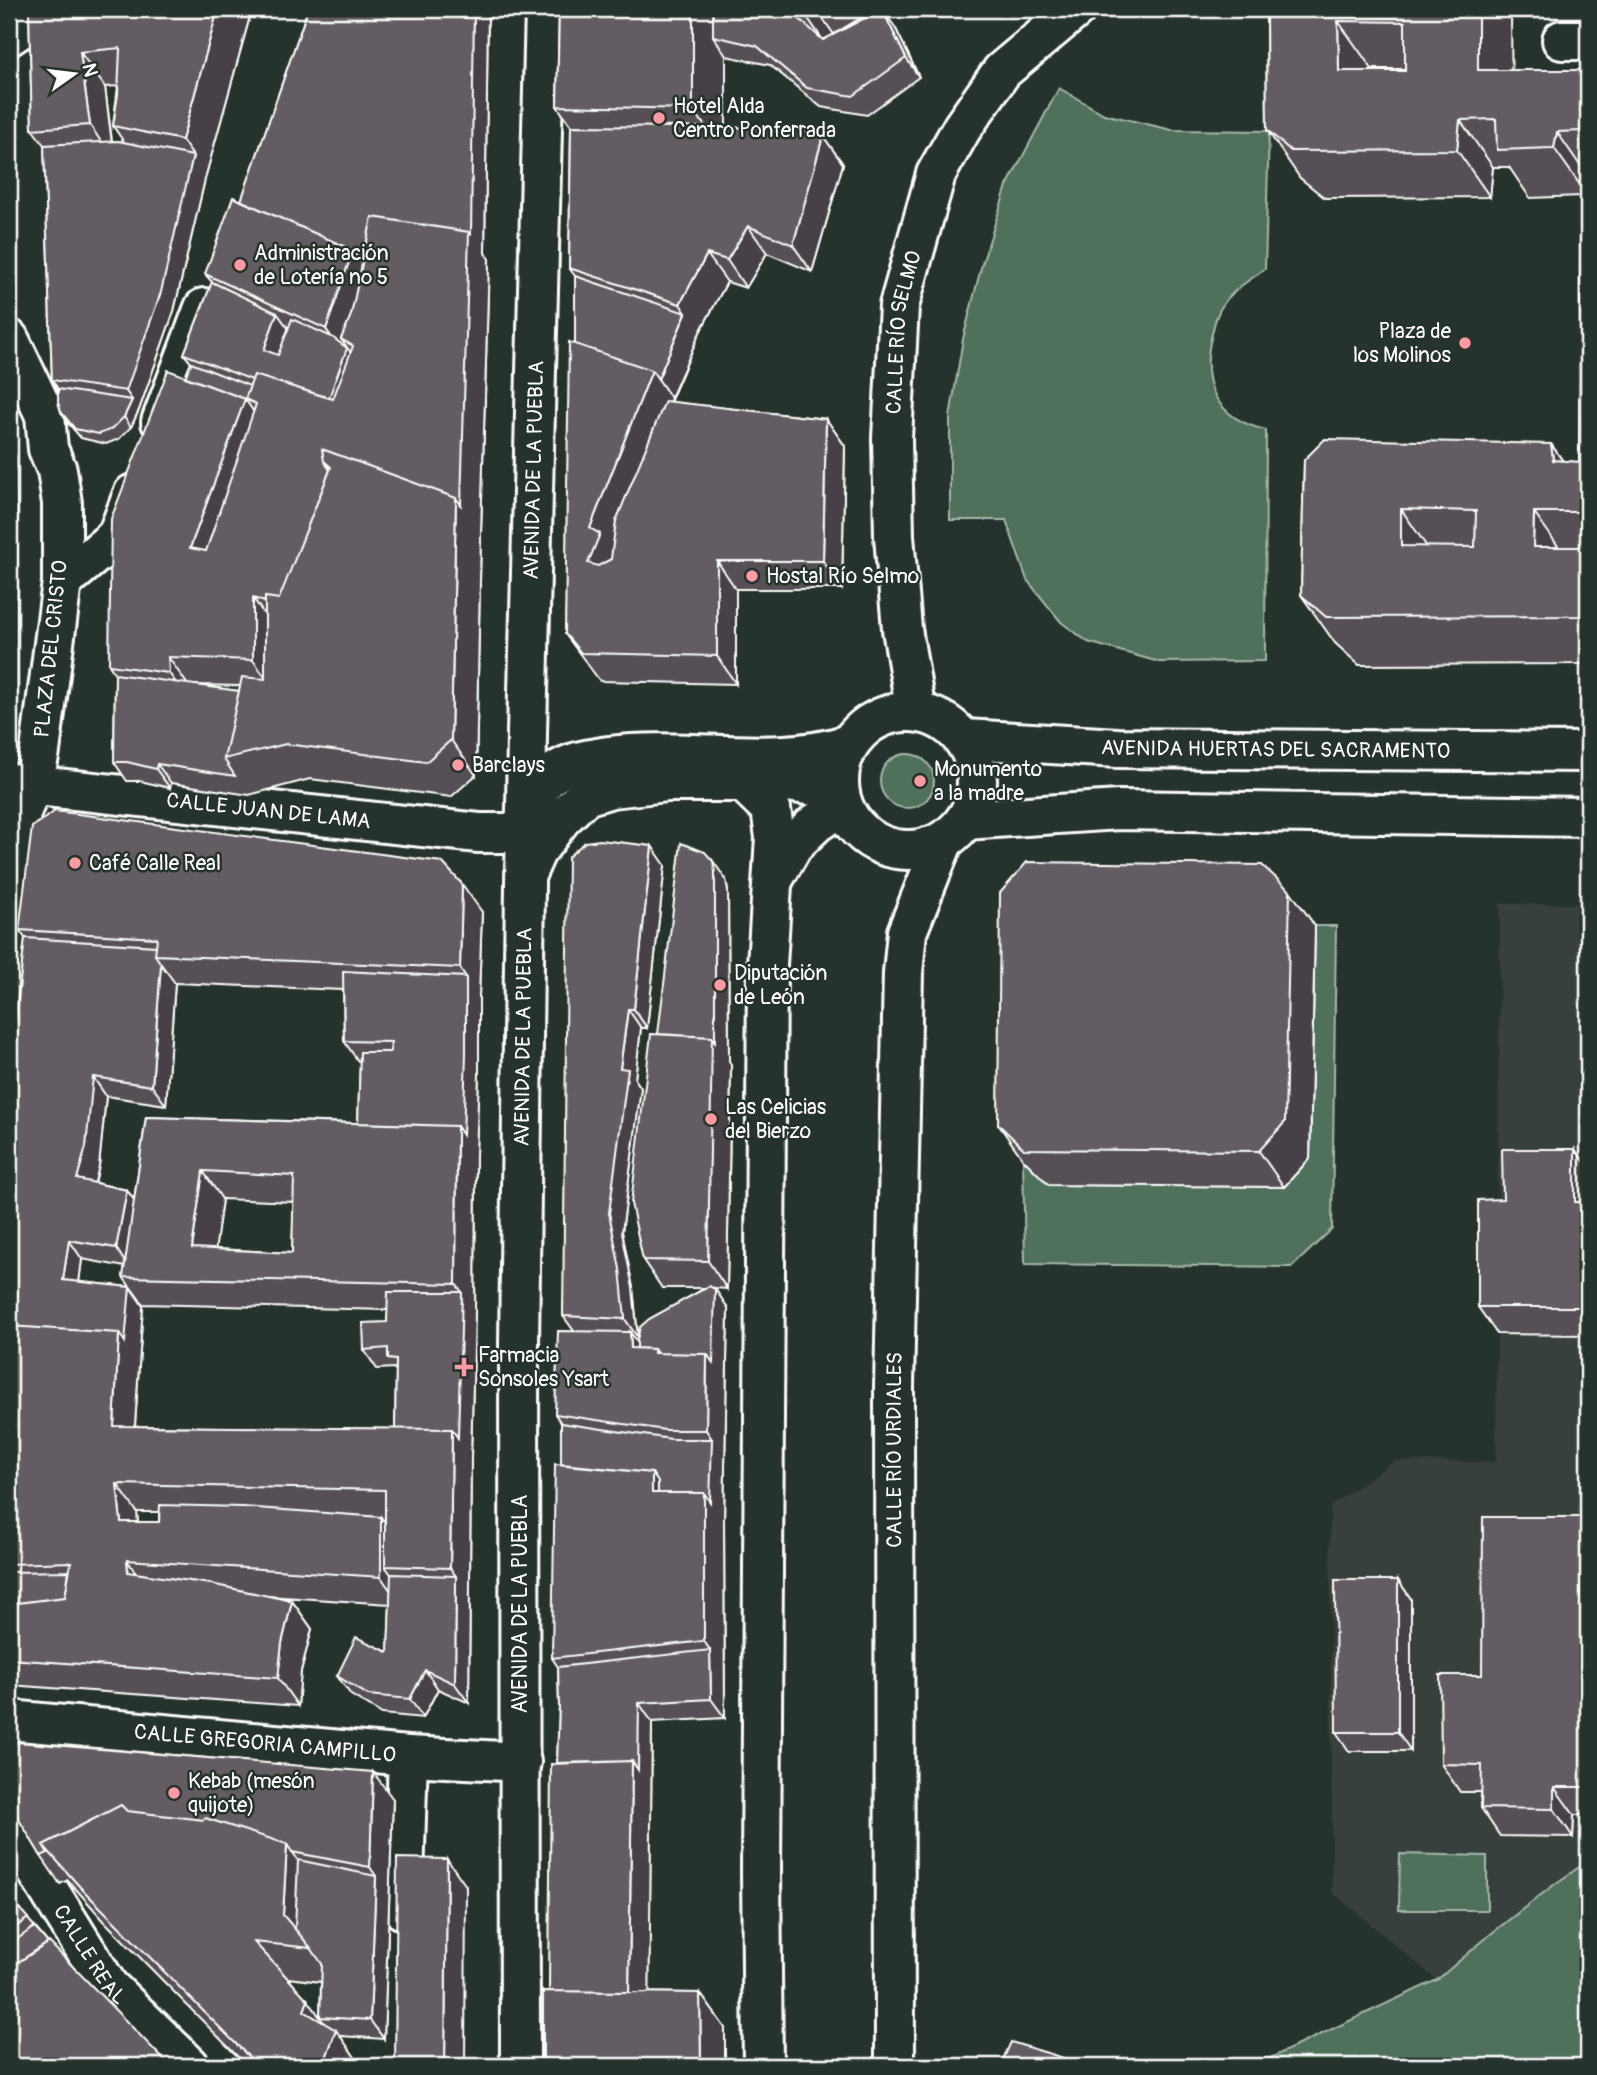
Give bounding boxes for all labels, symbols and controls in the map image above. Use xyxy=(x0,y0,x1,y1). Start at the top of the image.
north arrow xyxy=(38,38,108,108)
text: N xyxy=(76,61,103,79)
place label: Hotel Alda Centro Ponferrada xyxy=(673,93,836,144)
marker: Hotel Alda Centro Ponferrada xyxy=(651,110,667,126)
place label: Administración de Lotería nº 5 xyxy=(254,240,389,291)
street label: CALLE RÍO SELMO xyxy=(880,248,927,415)
marker: Administración de Lotería nº 5 xyxy=(232,257,248,273)
place label: Plaza de los Molinos xyxy=(1353,318,1452,369)
marker: Plaza de los Molinos xyxy=(1457,335,1473,351)
street label: AVENIDA DE LA PUEBLA xyxy=(517,360,550,580)
street label: PLAZA DEL CRISTO xyxy=(28,559,74,739)
place label: Hostal Río Selmo xyxy=(766,563,919,590)
marker: Hostal Río Selmo xyxy=(744,568,760,584)
street label: AVENIDA HUERTAS DEL SACRAMENTO xyxy=(1100,734,1450,764)
place label: Barclays xyxy=(472,752,546,779)
place label: Monumento a la madre xyxy=(934,756,1042,807)
marker: Barclays xyxy=(450,757,466,773)
marker: Monumento a la madre xyxy=(912,773,928,789)
street label: CALLE JUAN DE LAMA xyxy=(165,786,372,835)
place label: Café Calle Real xyxy=(89,850,221,877)
marker: Café Calle Real xyxy=(67,855,83,871)
street label: AVENIDA DE LA PUEBLA xyxy=(508,927,538,1147)
place label: Diputación de León xyxy=(734,960,827,1011)
marker: Diputación de León xyxy=(712,977,728,993)
place label: Las Celicias del Bierzo xyxy=(725,1094,827,1145)
marker: Las Celicias del Bierzo xyxy=(703,1111,719,1127)
place label: Farmacia Sonsoles Ysart xyxy=(478,1342,610,1393)
street label: CALLE RÍO URDIALES xyxy=(880,1352,908,1548)
marker: Farmacia Sonsoles Ysart xyxy=(456,1359,472,1375)
street label: AVENIDA DE LA PUEBLA xyxy=(507,1495,534,1713)
street label: CALLE GREGORIA CAMPILLO xyxy=(133,1718,397,1768)
place label: Kebab (mesón quijote) xyxy=(188,1768,315,1819)
marker: Kebab (mesón quijote) xyxy=(166,1785,182,1801)
street label: CALLE REAL xyxy=(47,1900,132,2010)

